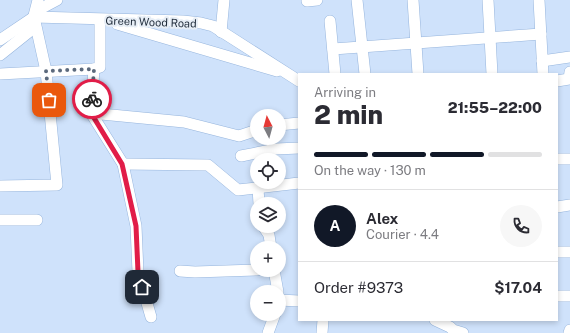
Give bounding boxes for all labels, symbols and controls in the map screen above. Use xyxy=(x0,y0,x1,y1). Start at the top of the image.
street label: Green Wood Road xyxy=(105,14,197,30)
courier xyxy=(72,79,112,119)
pin xyxy=(32,83,66,117)
text: Arriving in xyxy=(314,85,376,100)
icon: bike xyxy=(81,88,103,110)
icon: bag xyxy=(38,89,60,111)
text: 2 min xyxy=(314,99,383,130)
text: 21:55–22:00 xyxy=(448,99,542,116)
north arrow xyxy=(250,109,286,145)
map controls xyxy=(250,109,286,321)
button: locate xyxy=(250,153,286,189)
text: On the way · 130 m xyxy=(314,163,426,178)
button: layers xyxy=(250,197,286,233)
button: phone xyxy=(500,205,542,247)
text: Alex xyxy=(366,210,398,227)
text: A xyxy=(330,217,340,234)
text: Courier · 4.4 xyxy=(366,227,439,242)
button: + xyxy=(250,241,286,277)
pin xyxy=(125,270,159,304)
icon: home xyxy=(131,276,153,298)
text: Order #9373 xyxy=(314,279,403,296)
text: $17.04 xyxy=(494,279,542,296)
button: − xyxy=(250,285,286,321)

